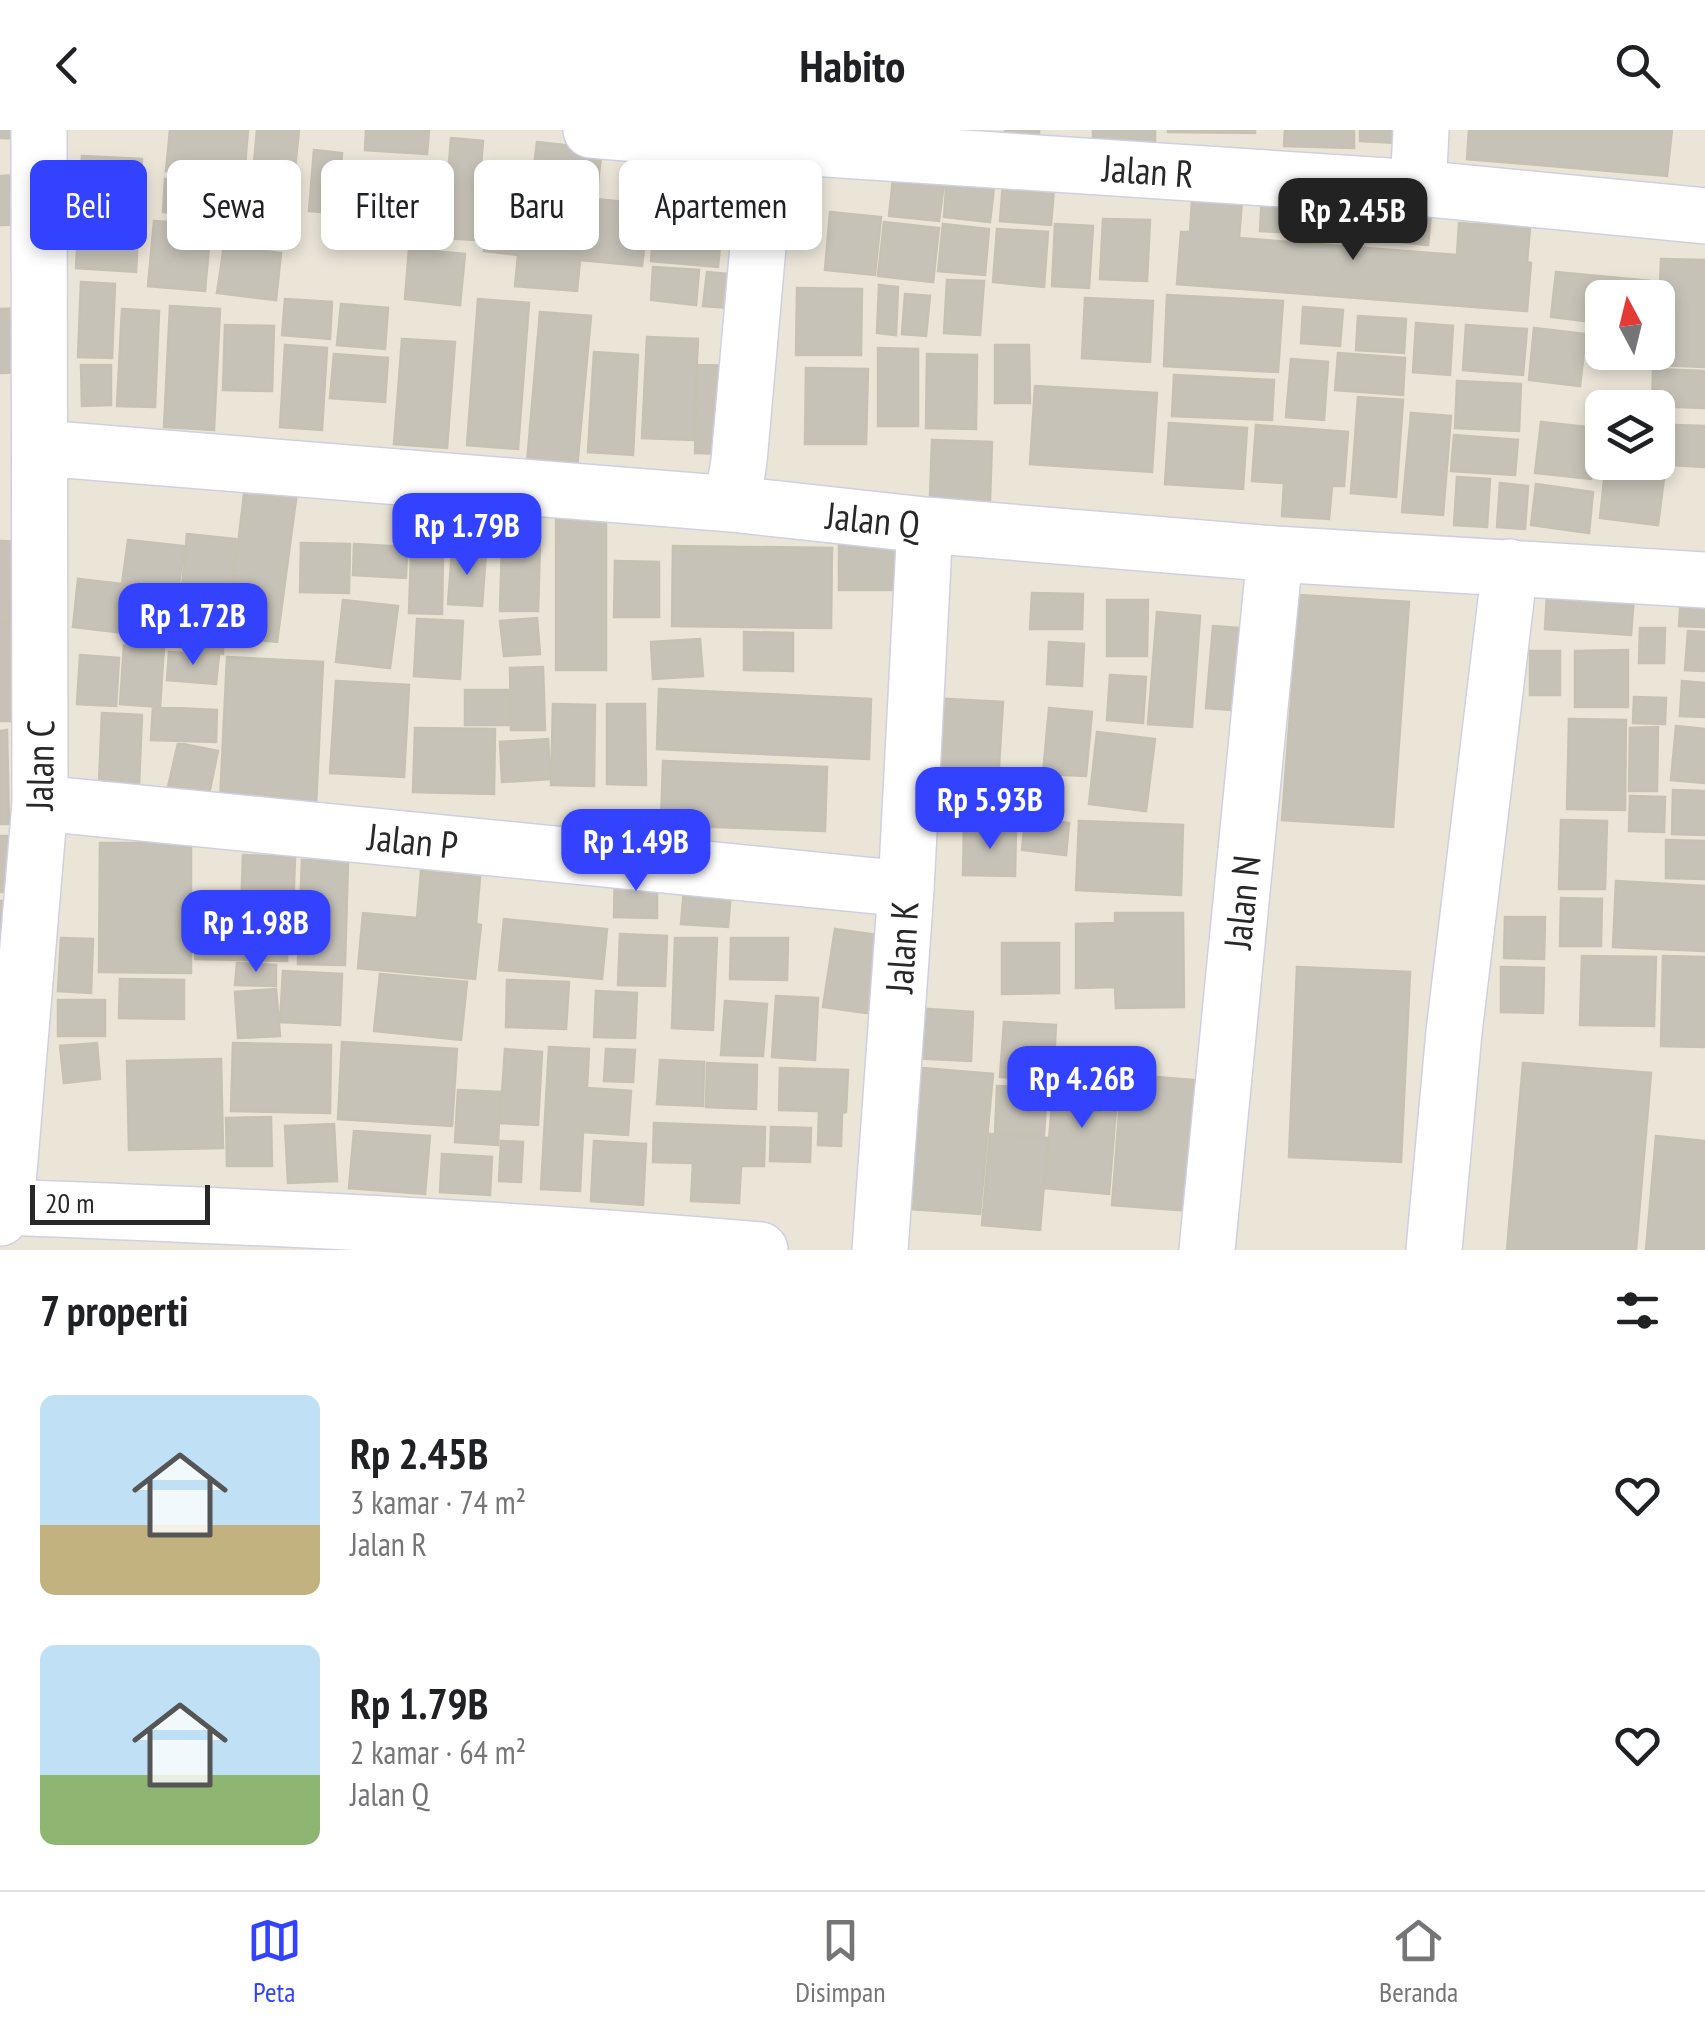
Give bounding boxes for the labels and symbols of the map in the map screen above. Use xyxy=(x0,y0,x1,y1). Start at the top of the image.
street label: Jalan R xyxy=(1100,142,1195,198)
pin: Rp 2.45B xyxy=(1250,178,1456,263)
north arrow xyxy=(1585,280,1675,370)
street label: Jalan Q xyxy=(823,490,923,548)
pin: Rp 1.79B xyxy=(364,493,570,578)
pin: Rp 1.72B xyxy=(90,583,296,668)
street label: Jalan C xyxy=(14,719,64,812)
pin: Rp 5.93B xyxy=(887,767,1093,852)
pin: Rp 1.49B xyxy=(533,809,739,894)
street label: Jalan P xyxy=(365,811,460,869)
street label: Jalan N xyxy=(1212,853,1270,952)
pin: Rp 1.98B xyxy=(153,890,359,975)
street label: Jalan K xyxy=(873,899,929,996)
pin: Rp 4.26B xyxy=(979,1046,1185,1131)
scale bar xyxy=(30,1180,210,1224)

